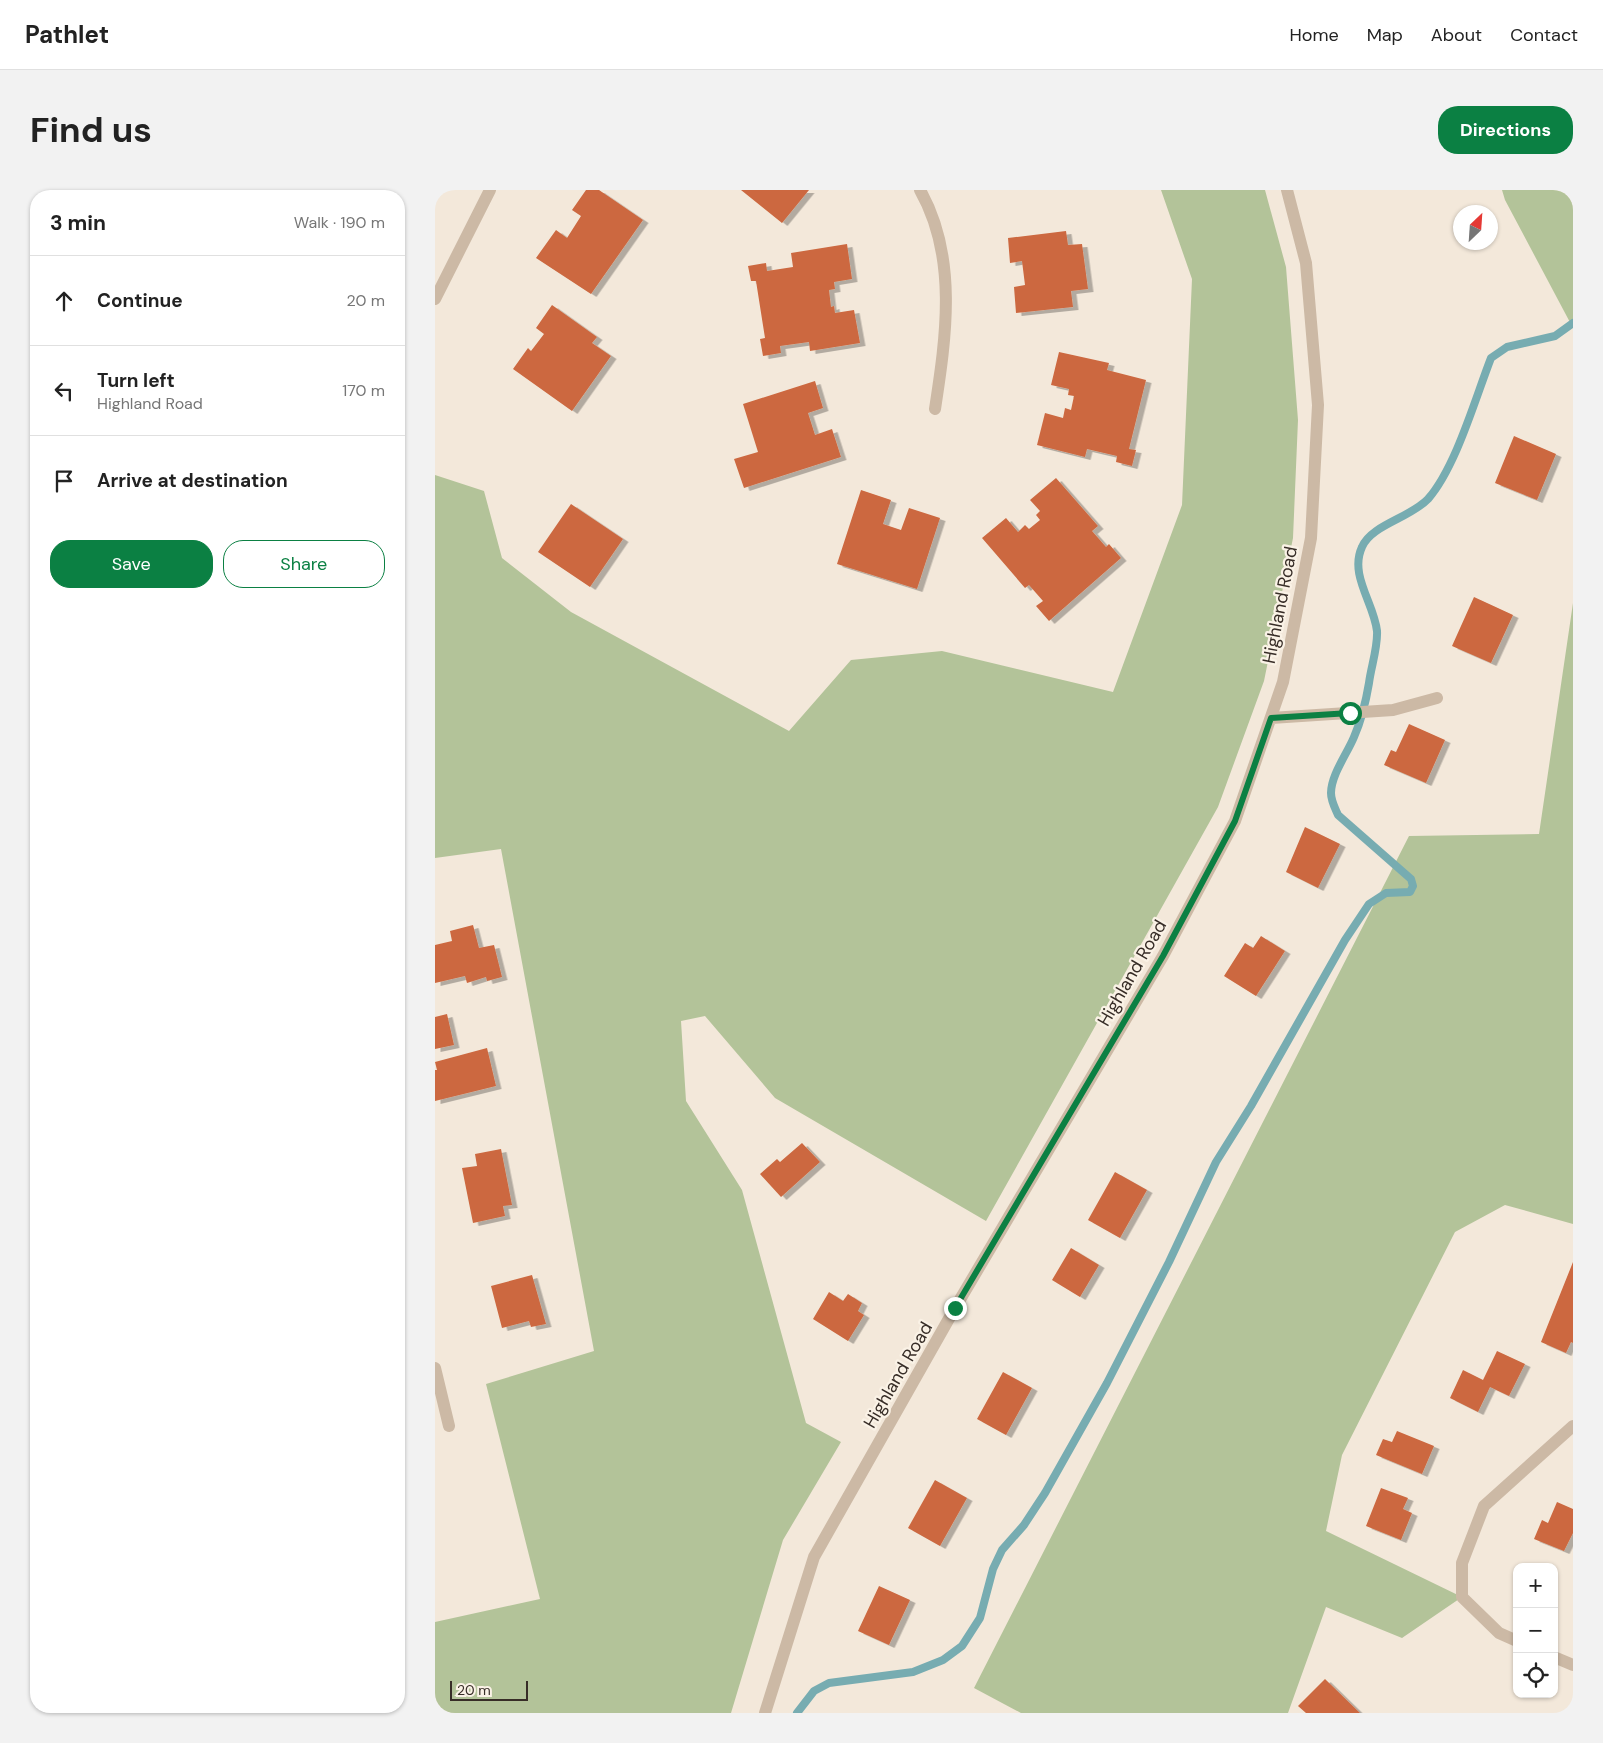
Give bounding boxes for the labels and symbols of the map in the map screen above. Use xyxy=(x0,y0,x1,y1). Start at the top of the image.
north arrow xyxy=(1453,205,1498,250)
street label: Highland Road xyxy=(1257,544,1303,666)
route start xyxy=(1339,702,1362,725)
street label: Highland Road xyxy=(1092,915,1172,1031)
route end xyxy=(944,1297,967,1320)
street label: Highland Road xyxy=(858,1317,938,1433)
scale bar xyxy=(450,1678,527,1701)

